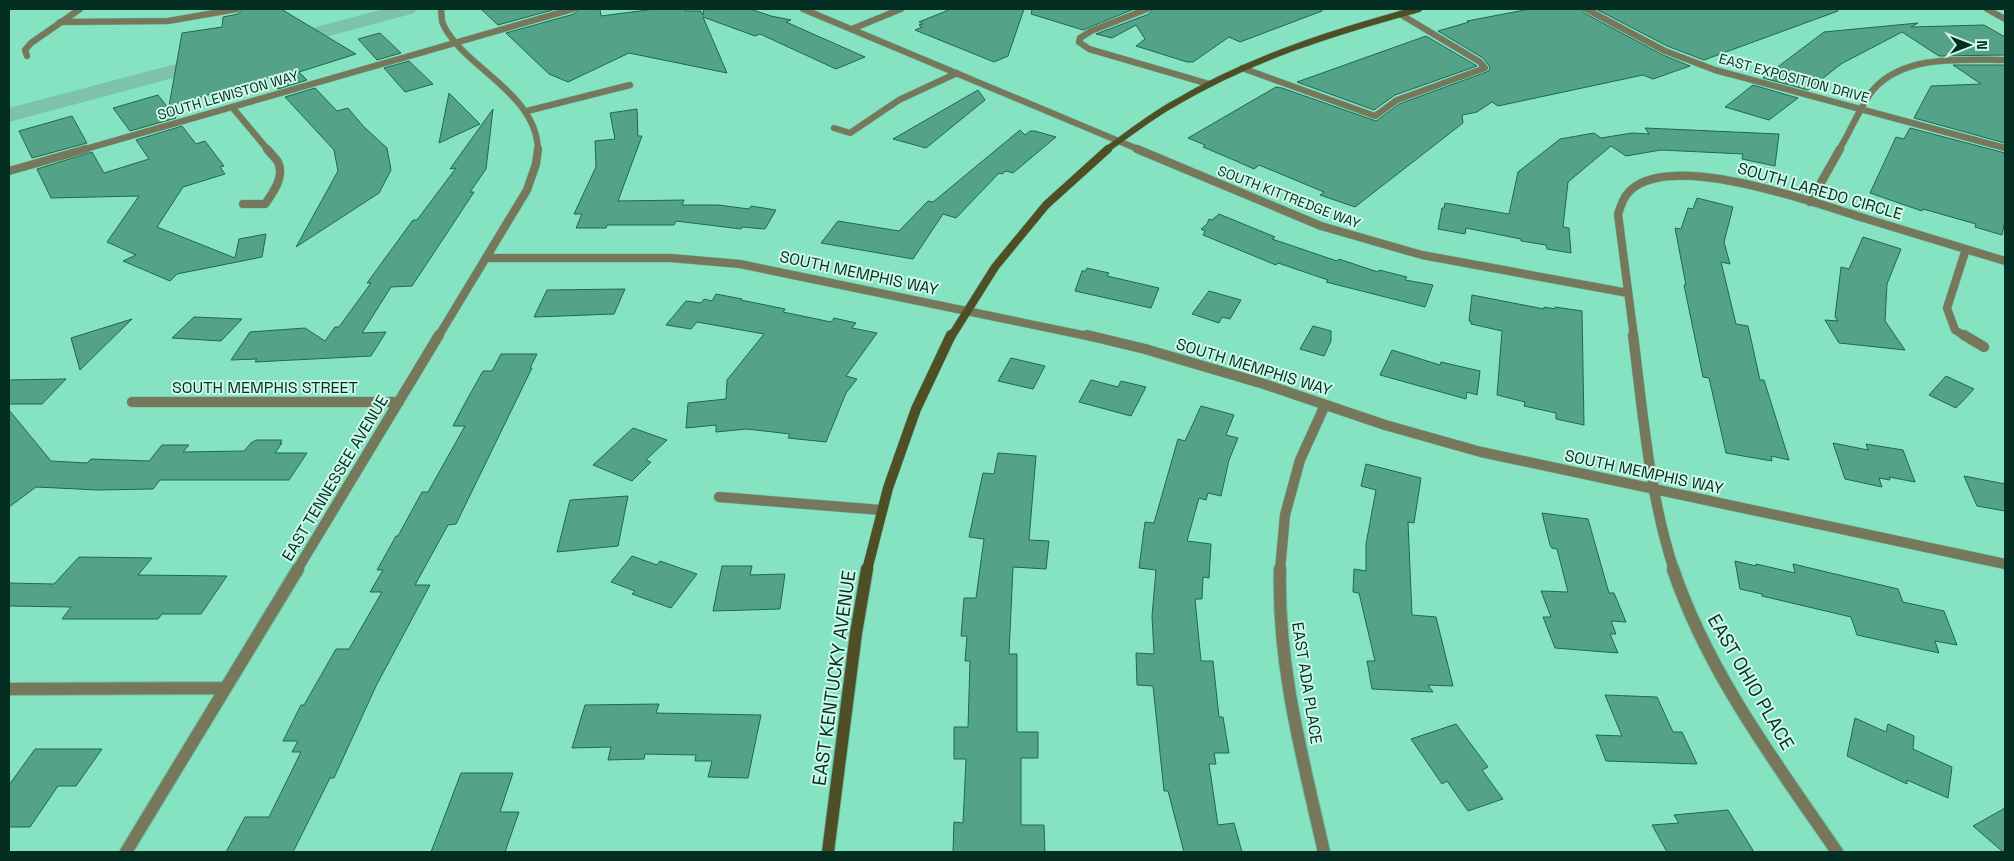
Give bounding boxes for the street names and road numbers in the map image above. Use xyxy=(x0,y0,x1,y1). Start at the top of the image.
street label: EAST EXPOSITION DRIVE xyxy=(1717,49,1871,107)
street label: SOUTH LEWISTON WAY xyxy=(155,66,301,124)
street label: SOUTH LAREDO CIRCLE xyxy=(1735,157,1905,225)
street label: SOUTH KITTREDGE WAY xyxy=(1215,161,1363,233)
street label: SOUTH MEMPHIS WAY xyxy=(778,246,941,300)
street label: SOUTH MEMPHIS WAY xyxy=(1174,333,1335,401)
street label: SOUTH MEMPHIS STREET xyxy=(172,377,358,398)
street label: EAST TENNESSEE AVENUE xyxy=(277,391,393,565)
street label: SOUTH MEMPHIS WAY xyxy=(1563,445,1726,499)
street label: EAST KENTUCKY AVENUE xyxy=(807,569,861,787)
street label: EAST OHIO PLACE xyxy=(1702,609,1800,755)
street label: EAST ADA PLACE xyxy=(1287,620,1327,746)

